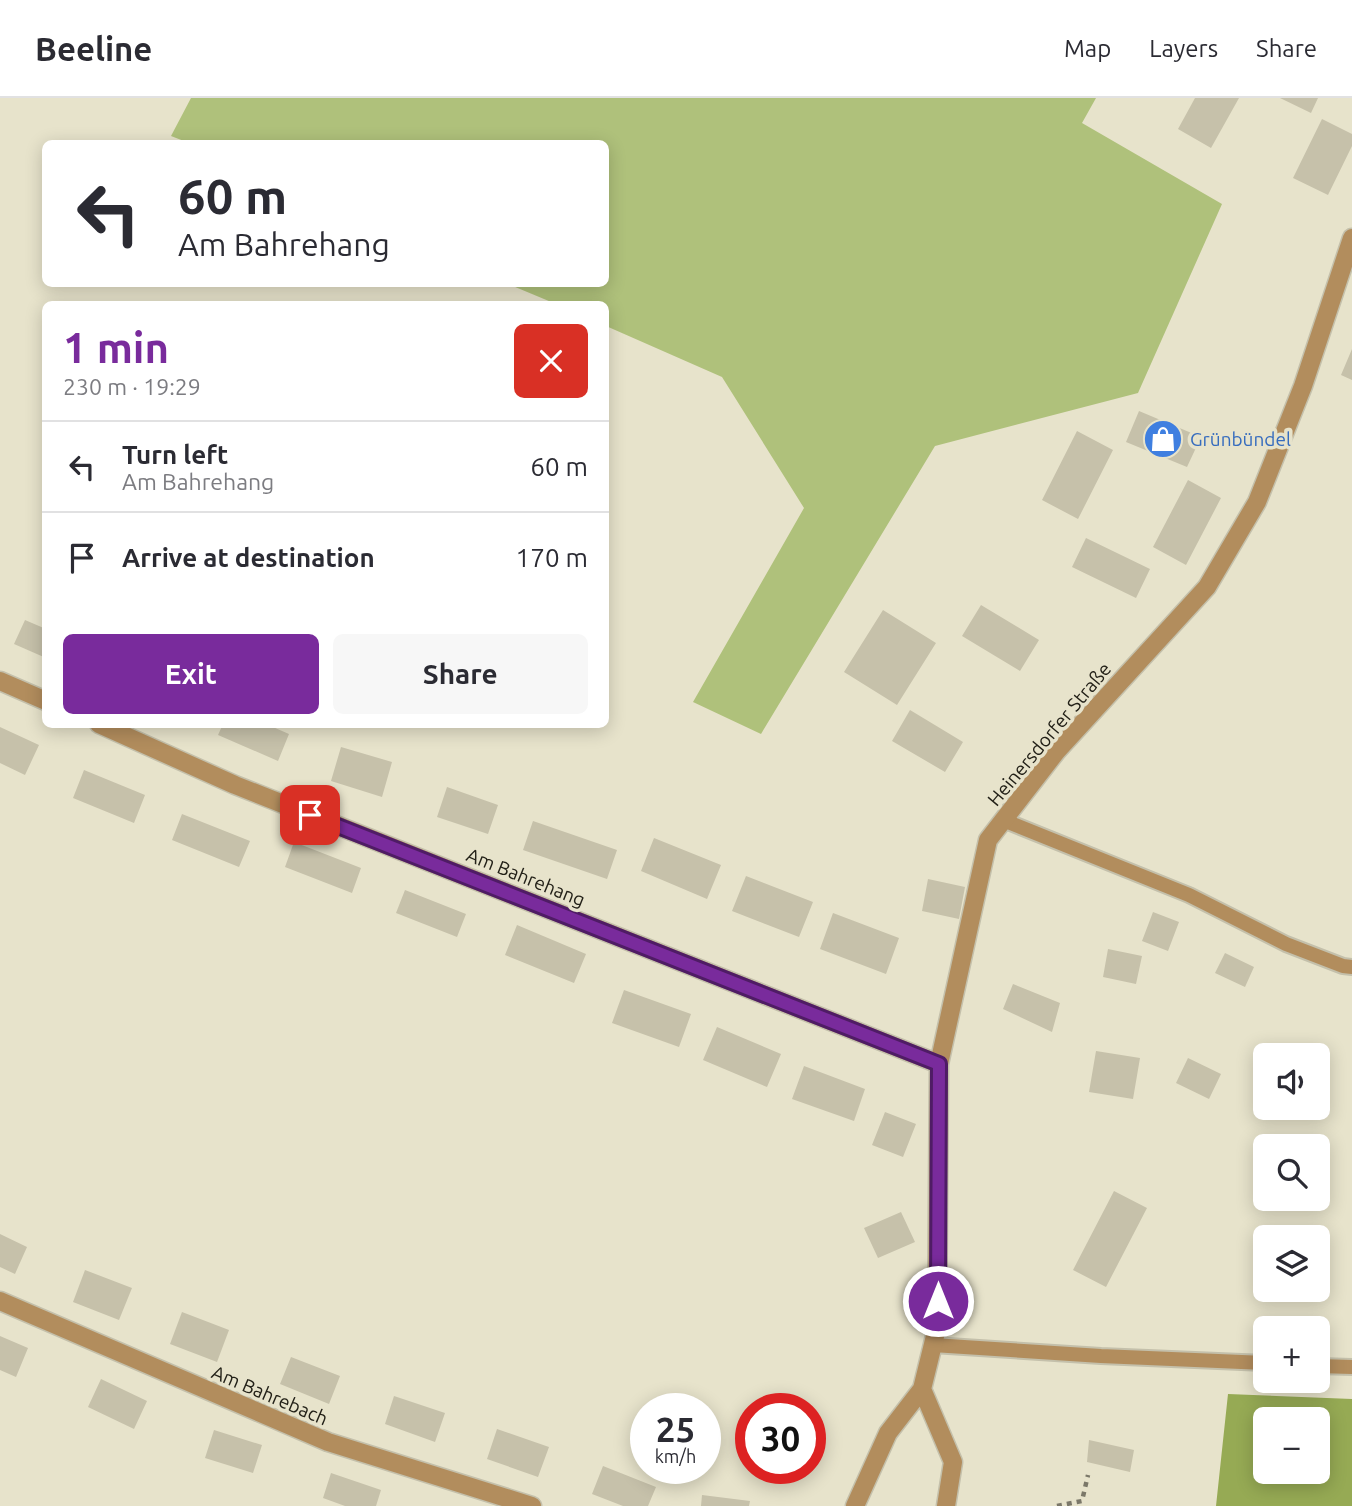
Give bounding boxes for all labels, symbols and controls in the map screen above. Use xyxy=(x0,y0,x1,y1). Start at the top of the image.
text: Beeline xyxy=(35,30,152,67)
text: Map xyxy=(1064,35,1111,62)
text: Layers xyxy=(1149,35,1218,62)
text: Share xyxy=(1256,35,1317,62)
icon: left xyxy=(63,168,154,259)
text: 60 m xyxy=(178,168,287,223)
text: Am Bahrehang xyxy=(178,226,390,262)
text: 1 min xyxy=(63,324,169,371)
button: close xyxy=(514,324,588,398)
text: 230 m · 19:29 xyxy=(63,374,201,399)
shop icon: Grünbündel xyxy=(1142,418,1184,460)
place label: Grünbündel xyxy=(1190,428,1291,450)
text: Turn left xyxy=(122,440,228,469)
icon: left xyxy=(63,448,101,486)
text: 60 m xyxy=(530,452,588,481)
text: Am Bahrehang xyxy=(122,469,274,494)
icon: arrive xyxy=(63,539,101,577)
text: Arrive at destination xyxy=(122,543,375,572)
text: 170 m xyxy=(516,543,588,572)
button: Exit xyxy=(63,634,319,714)
button: Share xyxy=(333,634,588,714)
street label: Heinersdorfer Straße xyxy=(983,658,1115,810)
pin xyxy=(280,785,340,845)
icon: arrive xyxy=(291,796,329,834)
street label: Am Bahrehang xyxy=(464,843,588,911)
map controls xyxy=(1253,1043,1330,1484)
button: sound xyxy=(1253,1043,1330,1120)
button: search xyxy=(1253,1134,1330,1211)
button: layers xyxy=(1253,1225,1330,1302)
position arrow xyxy=(901,1264,975,1338)
button: + xyxy=(1253,1316,1330,1393)
street label: Am Bahrebach xyxy=(209,1361,331,1429)
speed limit sign: 30 xyxy=(735,1393,826,1484)
button: − xyxy=(1253,1407,1330,1484)
text: 25 xyxy=(656,1409,695,1449)
text: km/h xyxy=(655,1446,696,1466)

